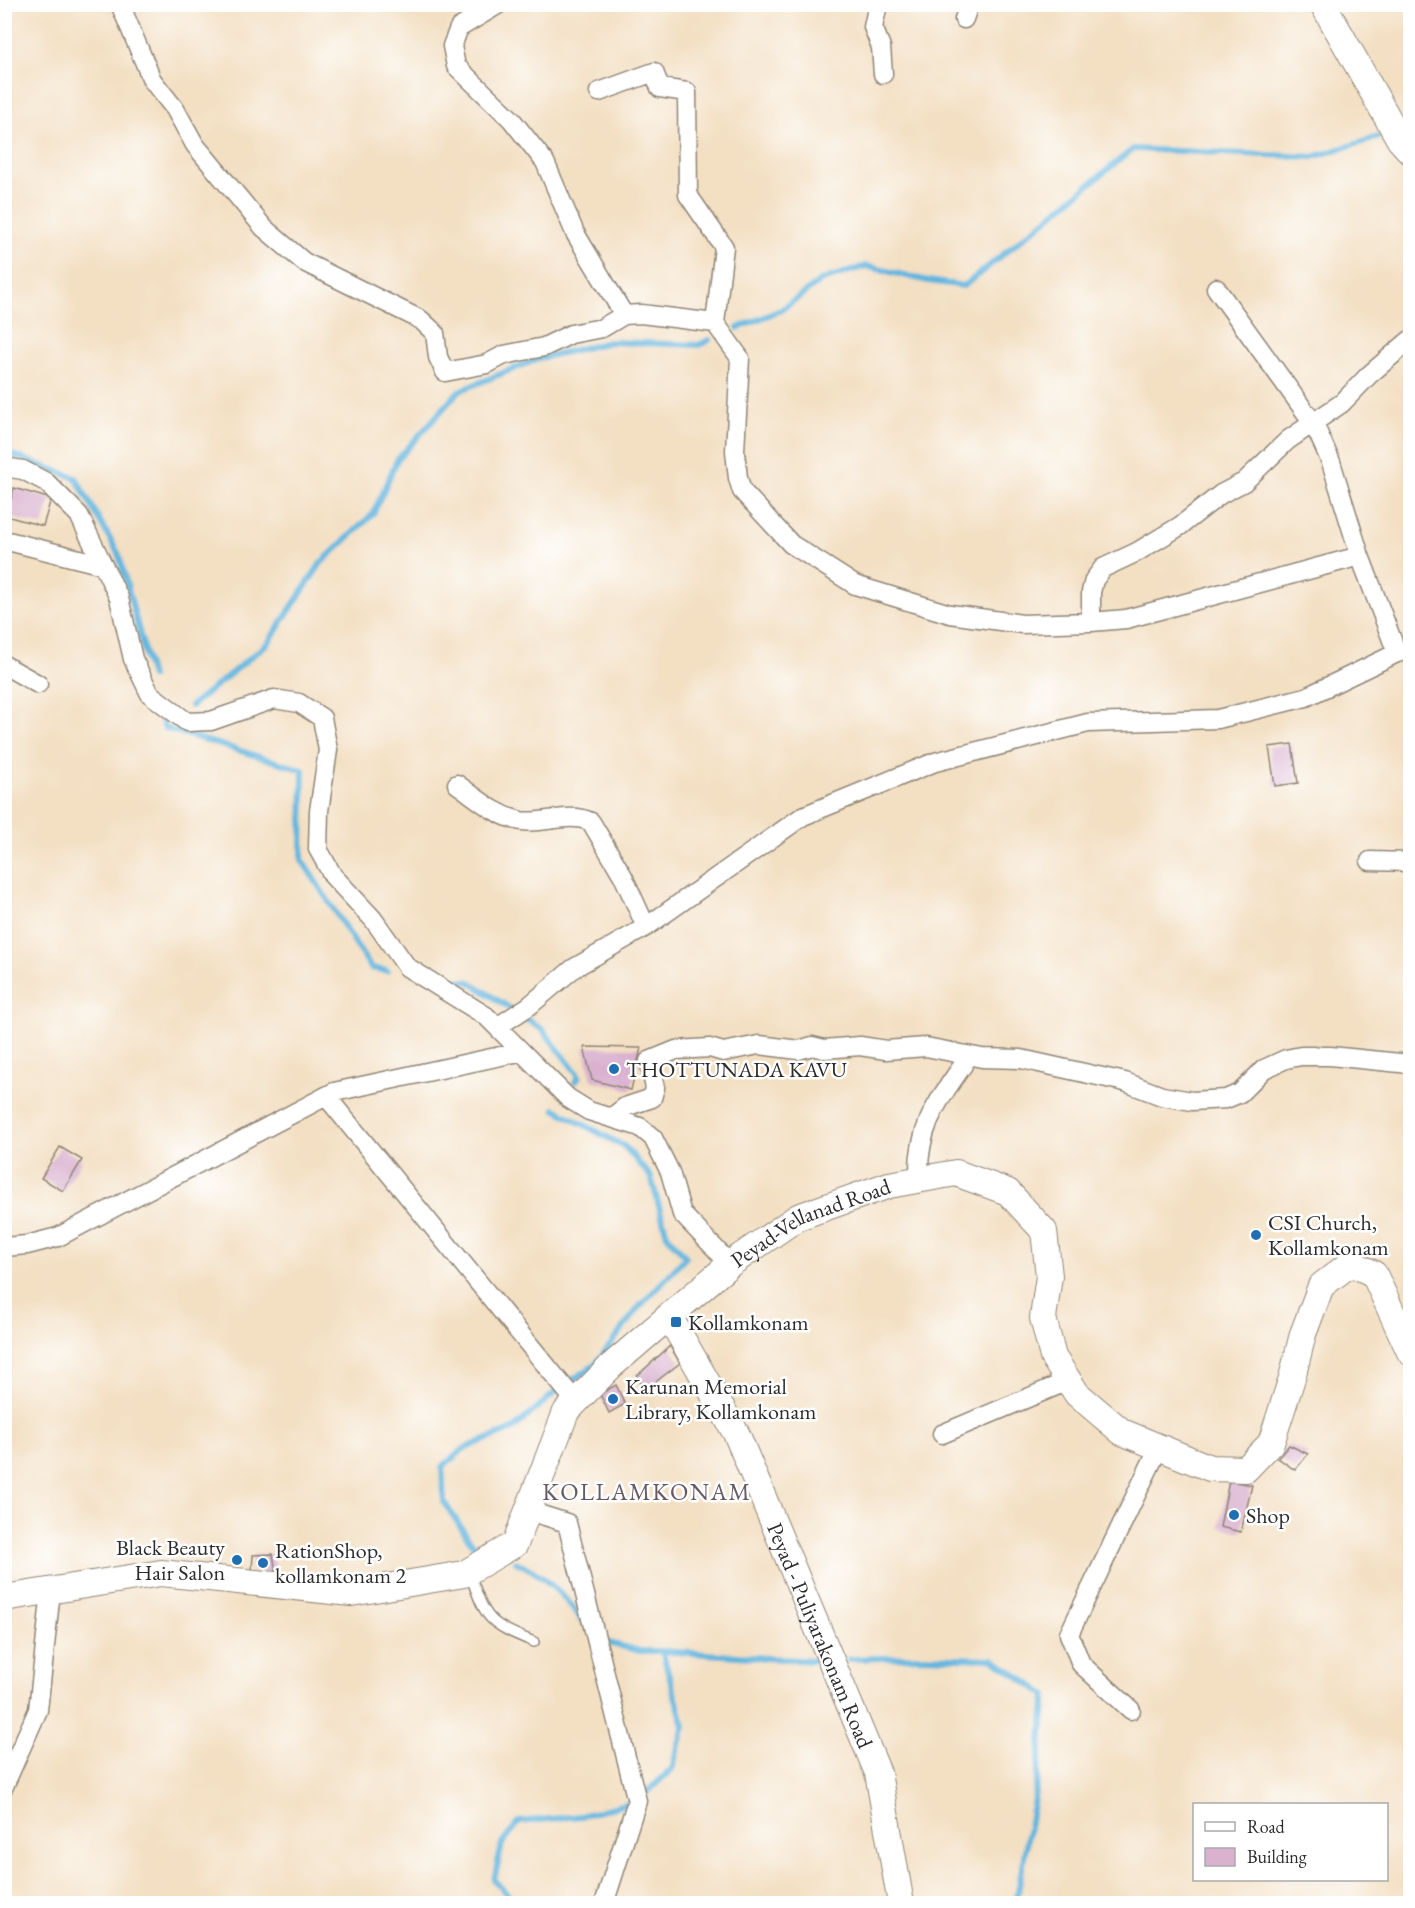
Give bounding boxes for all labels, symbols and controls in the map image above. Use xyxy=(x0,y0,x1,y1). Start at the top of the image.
place label: THOTTUNADA KAVU xyxy=(626,1055,848,1084)
marker: THOTTUNADA KAVU xyxy=(607,1062,621,1076)
street label: Peyad-Vellanad Road xyxy=(725,1171,895,1274)
place label: CSI Church, Kollamkonam xyxy=(1268,1208,1389,1262)
marker: CSI Church, Kollamkonam xyxy=(1249,1228,1263,1242)
place label: Kollamkonam xyxy=(688,1308,809,1337)
marker: Kollamkonam xyxy=(669,1315,683,1329)
place label: Karunan Memorial Library, Kollamkonam xyxy=(625,1372,816,1426)
marker: Karunan Memorial Library, Kollamkonam xyxy=(606,1392,620,1406)
district label: KOLLAMKONAM xyxy=(542,1476,752,1507)
place label: Shop xyxy=(1246,1501,1290,1530)
marker: Shop xyxy=(1227,1508,1241,1522)
street label: Peyad - Puliyarakonam Road xyxy=(761,1518,881,1753)
place label: Black Beauty Hair Salon xyxy=(116,1533,225,1587)
place label: RationShop, kollamkonam 2 xyxy=(275,1536,406,1590)
marker: Black Beauty Hair Salon xyxy=(230,1553,244,1567)
marker: RationShop, kollamkonam 2 xyxy=(256,1556,270,1570)
legend xyxy=(1193,1803,1388,1881)
text: Road xyxy=(1247,1815,1286,1838)
text: Building xyxy=(1247,1845,1307,1868)

